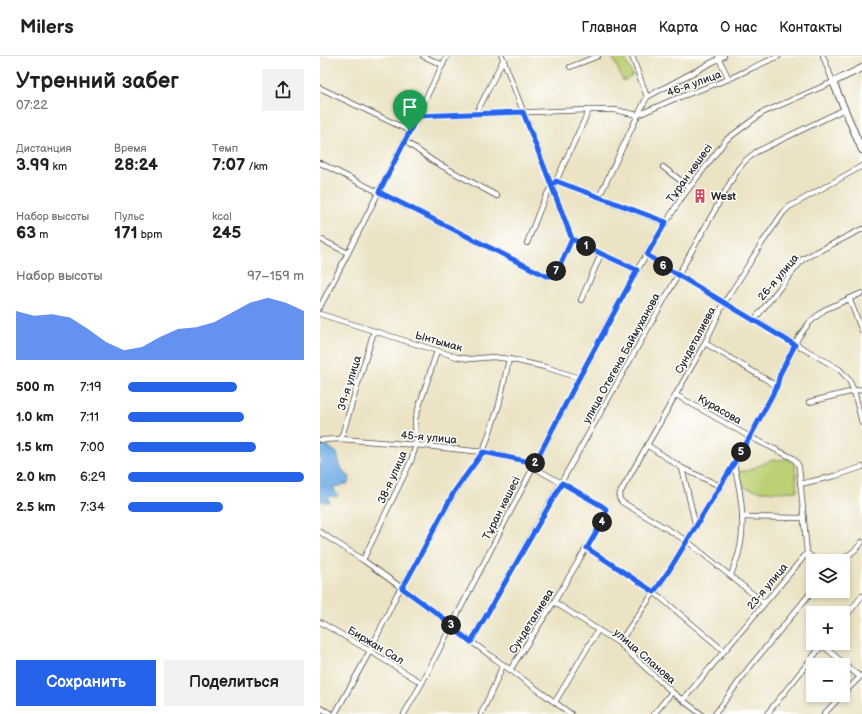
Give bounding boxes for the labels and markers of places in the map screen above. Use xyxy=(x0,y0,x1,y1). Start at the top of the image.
pin xyxy=(393,90,427,131)
building icon: West xyxy=(692,188,708,204)
place label: West xyxy=(711,190,736,203)
pin: 1 xyxy=(576,236,596,256)
pin: 6 xyxy=(653,256,673,276)
pin: 7 xyxy=(546,261,566,281)
pin: 5 xyxy=(731,442,751,462)
pin: 2 xyxy=(525,453,545,473)
pin: 4 xyxy=(592,512,612,532)
pin: 3 xyxy=(441,615,461,635)

